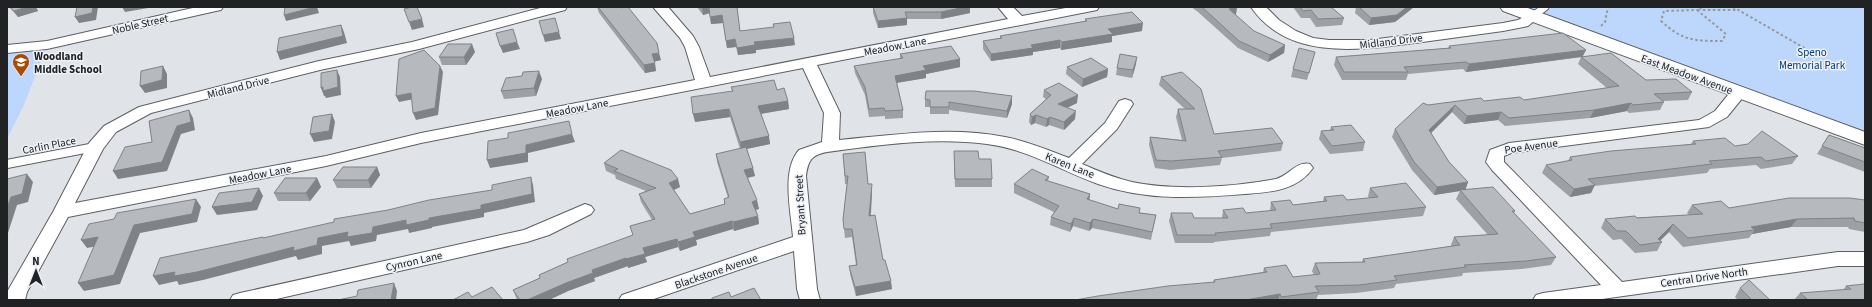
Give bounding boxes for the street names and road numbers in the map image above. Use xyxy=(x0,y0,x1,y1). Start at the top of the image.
street label: Noble Street xyxy=(111,11,170,38)
street label: Midland Drive xyxy=(1359,30,1424,53)
street label: Meadow Lane xyxy=(863,33,928,60)
street label: East Meadow Avenue xyxy=(1639,51,1735,98)
street label: Midland Drive xyxy=(206,72,271,102)
street label: Meadow Lane xyxy=(545,95,610,122)
street label: Carlin Place xyxy=(21,133,78,158)
street label: Poe Avenue xyxy=(1504,135,1559,158)
street label: Karen Lane xyxy=(1043,149,1097,182)
street label: Meadow Lane xyxy=(228,161,293,188)
street label: Bryant Street xyxy=(791,174,810,236)
street label: Cynron Lane xyxy=(384,248,444,275)
street label: Blackstone Avenue xyxy=(673,250,760,293)
street label: Central Drive North xyxy=(1659,264,1749,291)

